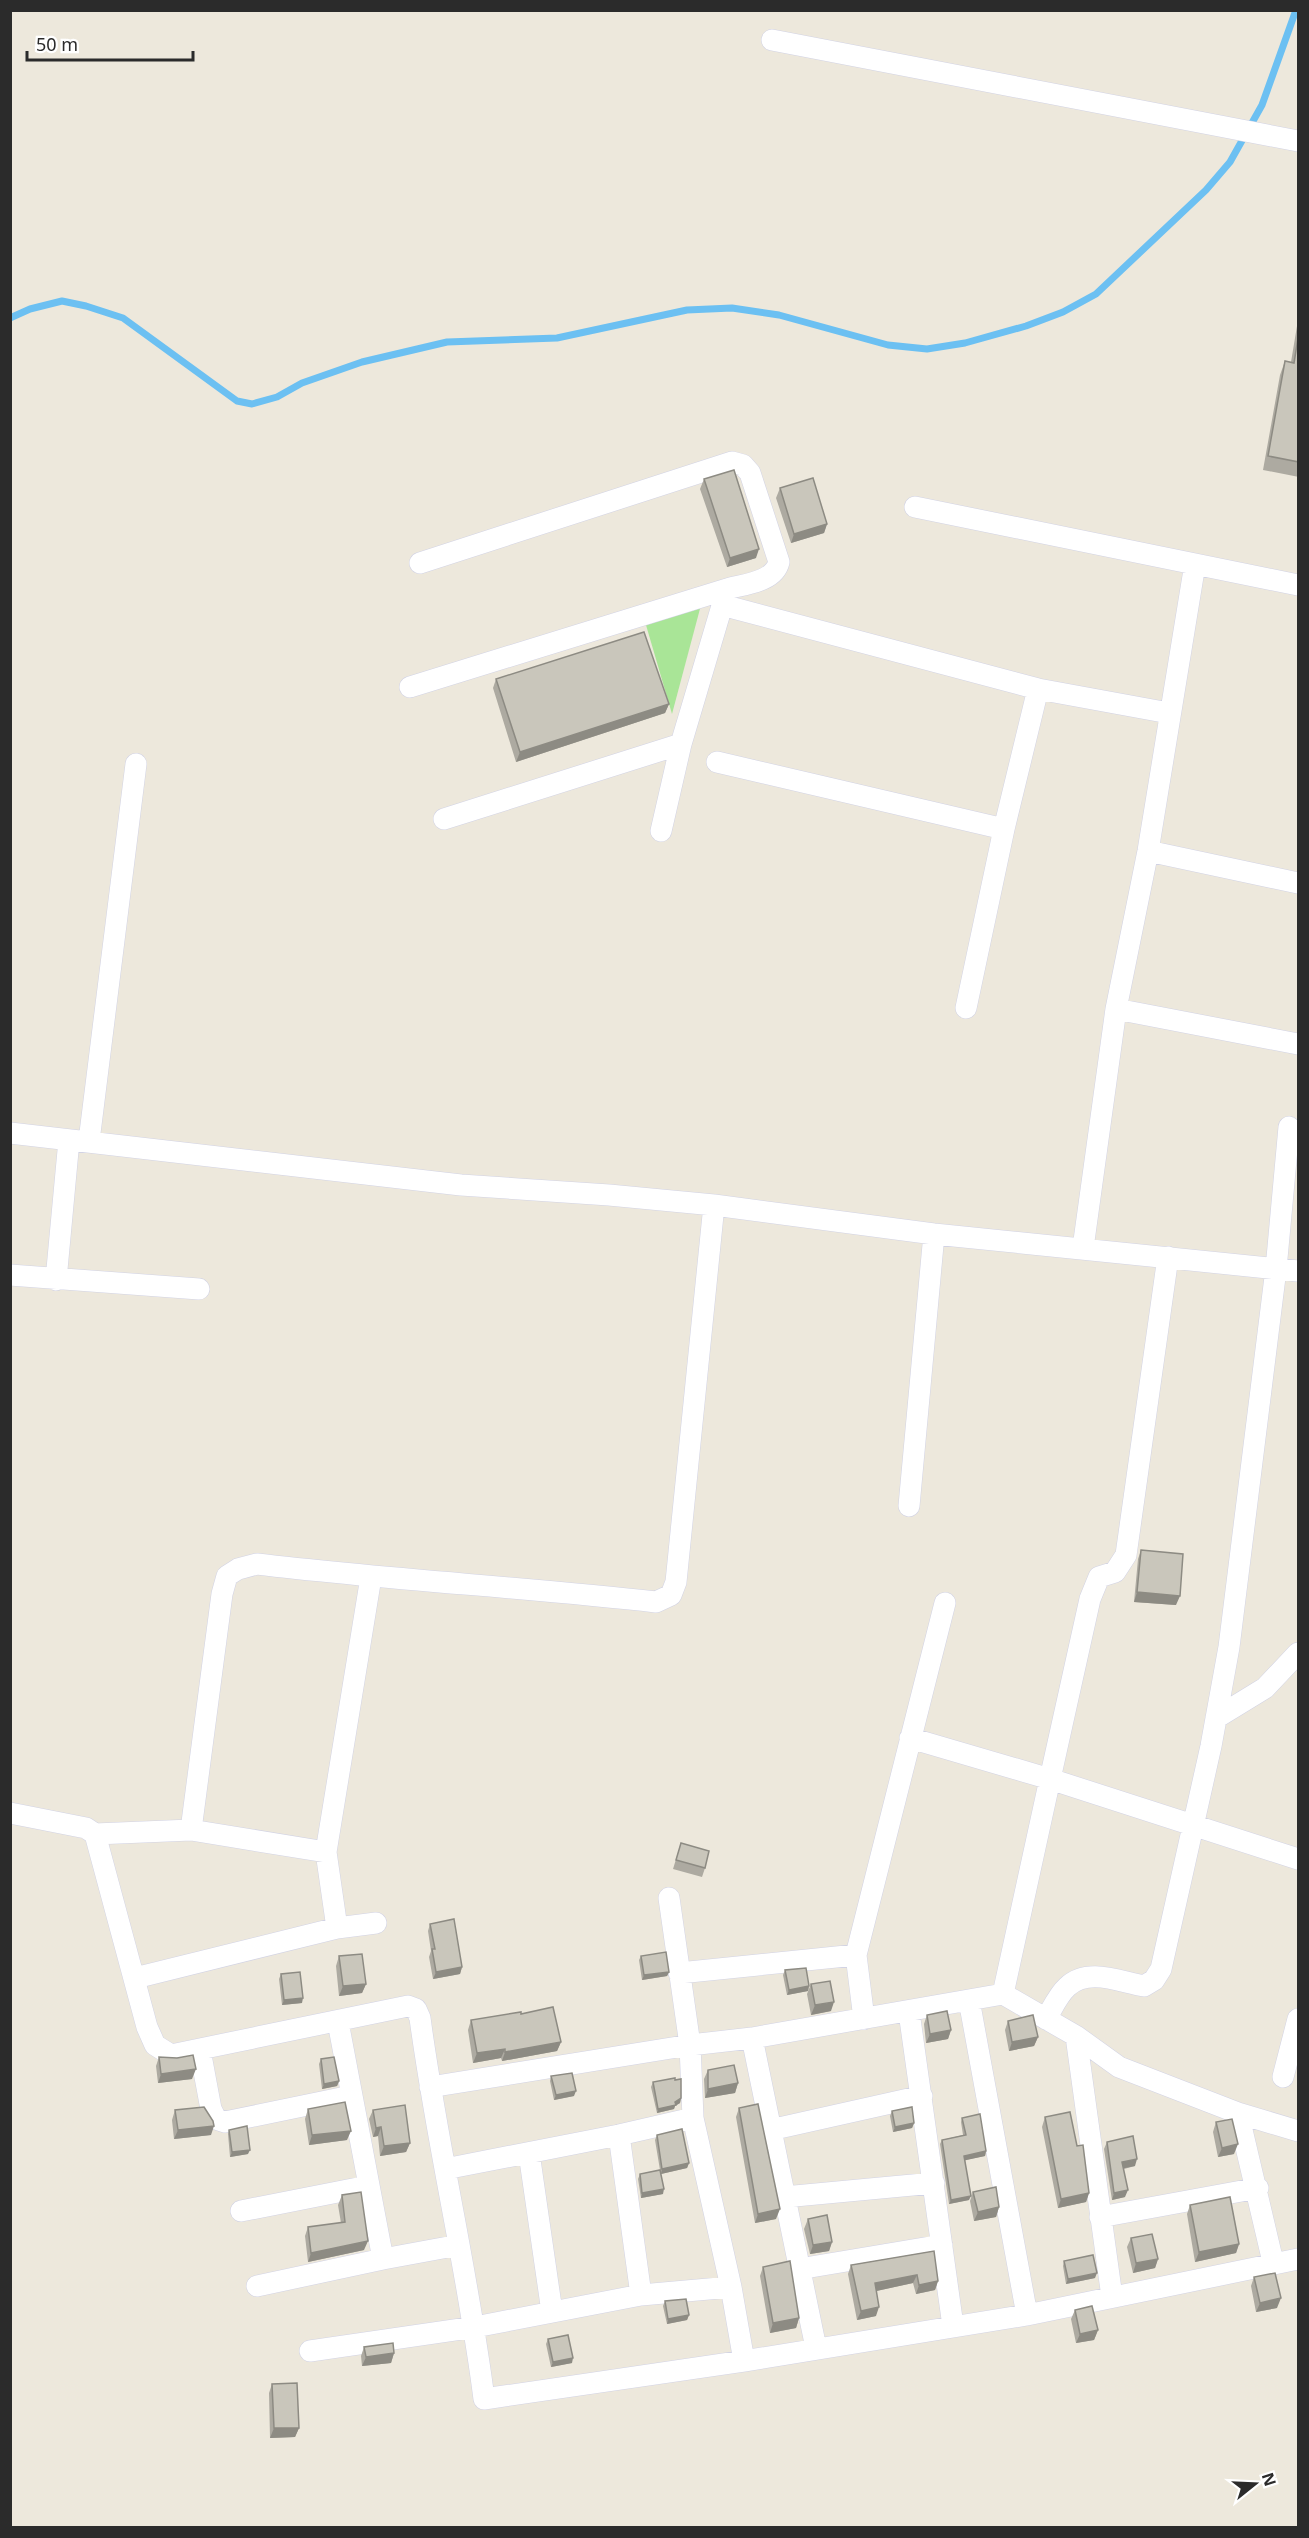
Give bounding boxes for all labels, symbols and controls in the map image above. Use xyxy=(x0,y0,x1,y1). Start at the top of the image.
scale bar xyxy=(27,24,194,62)
text: 50 m xyxy=(36,32,78,56)
north arrow xyxy=(1225,2454,1285,2514)
text: N xyxy=(1257,2470,1282,2489)

